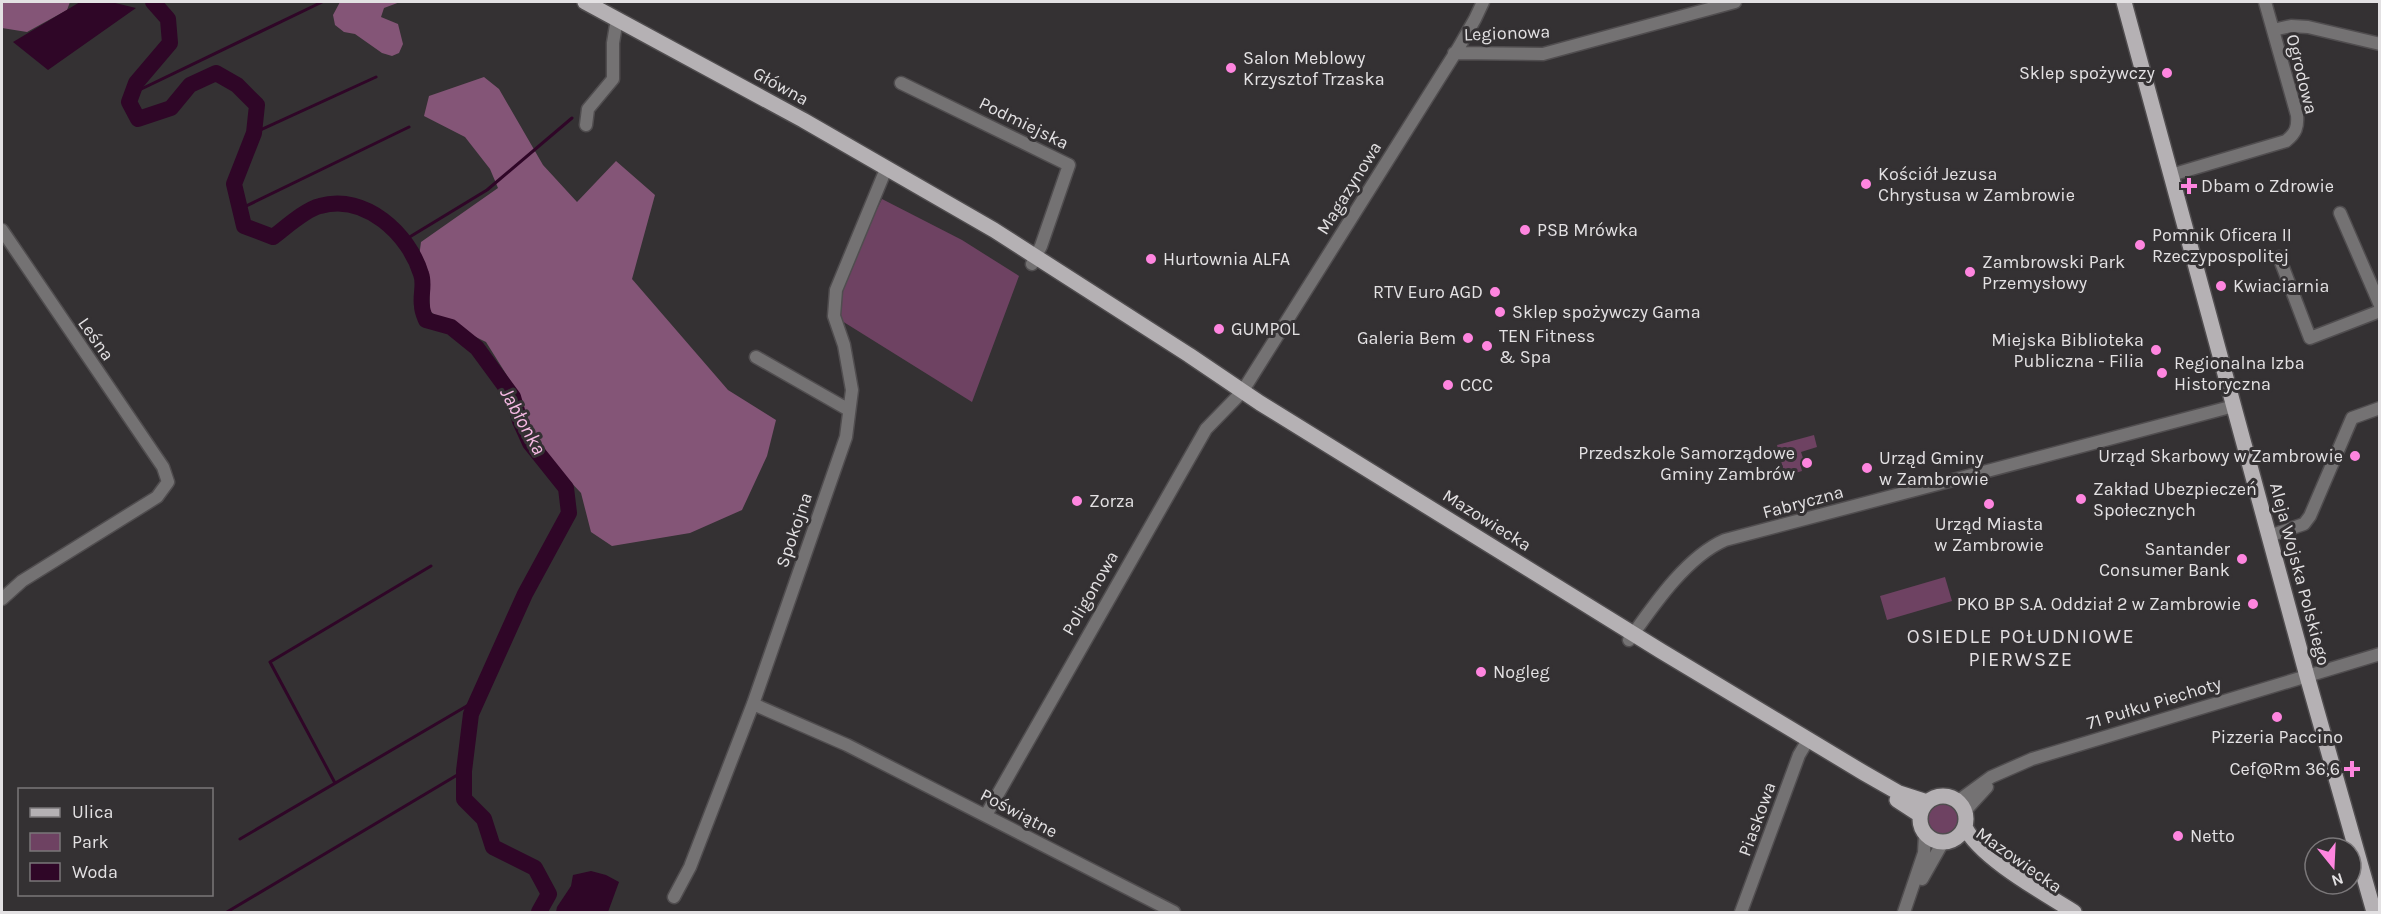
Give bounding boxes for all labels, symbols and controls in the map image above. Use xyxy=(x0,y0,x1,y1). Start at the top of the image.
street label: Legionowa xyxy=(1463,20,1551,46)
street label: Ogrodowa xyxy=(2281,32,2323,116)
place label: Salon Meblowy Krzysztof Trzaska xyxy=(1243,47,1385,90)
marker: Salon Meblowy Krzysztof Trzaska xyxy=(1224,61,1238,75)
street label: Główna xyxy=(749,62,813,110)
place label: Sklep spożywczy xyxy=(2019,62,2156,84)
marker: Sklep spożywczy xyxy=(2160,66,2174,80)
street label: Podmiejska xyxy=(976,92,1072,154)
street label: Magazynowa xyxy=(1312,137,1386,239)
place label: Kościół Jezusa Chrystusa w Zambrowie xyxy=(1878,163,2075,206)
place label: Dbam o Zdrowie xyxy=(2201,175,2334,197)
marker: Kościół Jezusa Chrystusa w Zambrowie xyxy=(1859,177,1873,191)
marker: Dbam o Zdrowie xyxy=(2182,179,2196,193)
place label: PSB Mrówka xyxy=(1537,219,1638,241)
marker: PSB Mrówka xyxy=(1518,223,1532,237)
place label: Pomnik Oficera II Rzeczypospolitej xyxy=(2152,224,2292,267)
marker: Pomnik Oficera II Rzeczypospolitej xyxy=(2133,238,2147,252)
place label: Hurtownia ALFA xyxy=(1163,248,1290,270)
place label: Zambrowski Park Przemysłowy xyxy=(1982,251,2125,294)
marker: Hurtownia ALFA xyxy=(1144,252,1158,266)
marker: Zambrowski Park Przemysłowy xyxy=(1963,265,1977,279)
place label: Kwiaciarnia xyxy=(2233,275,2329,297)
marker: Kwiaciarnia xyxy=(2214,279,2228,293)
place label: RTV Euro AGD xyxy=(1373,281,1483,303)
marker: RTV Euro AGD xyxy=(1488,285,1502,299)
place label: Sklep spożywczy Gama xyxy=(1512,301,1701,323)
marker: Sklep spożywczy Gama xyxy=(1493,305,1507,319)
street label: Leśna xyxy=(73,313,119,365)
place label: GUMPOL xyxy=(1231,318,1300,340)
marker: GUMPOL xyxy=(1212,322,1226,336)
place label: TEN Fitness & Spa xyxy=(1499,325,1595,368)
place label: Galeria Bem xyxy=(1357,327,1456,349)
place label: Miejska Biblioteka Publiczna - Filia xyxy=(1991,329,2144,372)
marker: Galeria Bem xyxy=(1461,331,1475,345)
marker: TEN Fitness & Spa xyxy=(1480,339,1494,353)
marker: Miejska Biblioteka Publiczna - Filia xyxy=(2149,343,2163,357)
place label: Regionalna Izba Historyczna xyxy=(2174,352,2305,395)
marker: Regionalna Izba Historyczna xyxy=(2155,366,2169,380)
place label: CCC xyxy=(1460,374,1493,396)
marker: CCC xyxy=(1441,378,1455,392)
water label: Jabłonka xyxy=(495,383,551,459)
place label: Przedszkole Samorządowe Gminy Zambrów xyxy=(1578,442,1795,485)
place label: Urząd Skarbowy w Zambrowie xyxy=(2098,445,2343,467)
place label: Urząd Gminy w Zambrowie xyxy=(1879,447,1988,490)
marker: Urząd Skarbowy w Zambrowie xyxy=(2348,449,2362,463)
marker: Przedszkole Samorządowe Gminy Zambrów xyxy=(1800,456,1814,470)
marker: Urząd Gminy w Zambrowie xyxy=(1860,461,1874,475)
place label: Zakład Ubezpieczeń Społecznych xyxy=(2093,478,2257,521)
street label: Aleja Wojska Polskiego xyxy=(2265,480,2335,668)
street label: Fabryczna xyxy=(1760,481,1846,523)
street label: Mazowiecka xyxy=(1439,484,1535,556)
street label: Spokojna xyxy=(771,490,817,570)
place label: Zorza xyxy=(1089,490,1134,512)
marker: Zakład Ubezpieczeń Społecznych xyxy=(2074,492,2088,506)
marker: Zorza xyxy=(1070,494,1084,508)
marker: Urząd Miasta w Zambrowie xyxy=(1982,497,1996,511)
place label: Urząd Miasta w Zambrowie xyxy=(1934,513,2044,556)
place label: Santander Consumer Bank xyxy=(2099,538,2230,581)
street label: Poligonowa xyxy=(1057,547,1123,639)
marker: Santander Consumer Bank xyxy=(2235,552,2249,566)
place label: PKO BP S.A. Oddział 2 w Zambrowie xyxy=(1957,593,2241,615)
marker: PKO BP S.A. Oddział 2 w Zambrowie xyxy=(2246,597,2260,611)
district label: OSIEDLE POŁUDNIOWE PIERWSZE xyxy=(1907,625,2135,671)
place label: Nogleg xyxy=(1493,661,1550,683)
marker: Nogleg xyxy=(1474,665,1488,679)
street label: 71 Pułku Piechoty xyxy=(2084,672,2225,734)
marker: Pizzeria Paccino xyxy=(2270,710,2284,724)
place label: Pizzeria Paccino xyxy=(2211,726,2343,748)
place label: Cef@Rm 36,6 xyxy=(2230,758,2340,780)
marker: Cef@Rm 36,6 xyxy=(2345,762,2359,776)
street label: Piaskowa xyxy=(1733,779,1781,859)
street label: Poświątne xyxy=(977,783,1061,843)
legend xyxy=(18,788,213,896)
text: Ulica xyxy=(72,801,113,823)
street label: Mazowiecka xyxy=(1972,822,2066,898)
place label: Netto xyxy=(2190,825,2235,847)
marker: Netto xyxy=(2171,829,2185,843)
text: Park xyxy=(72,831,109,853)
north arrow xyxy=(2303,836,2363,896)
text: Woda xyxy=(72,861,118,883)
text: N xyxy=(2329,869,2346,891)

